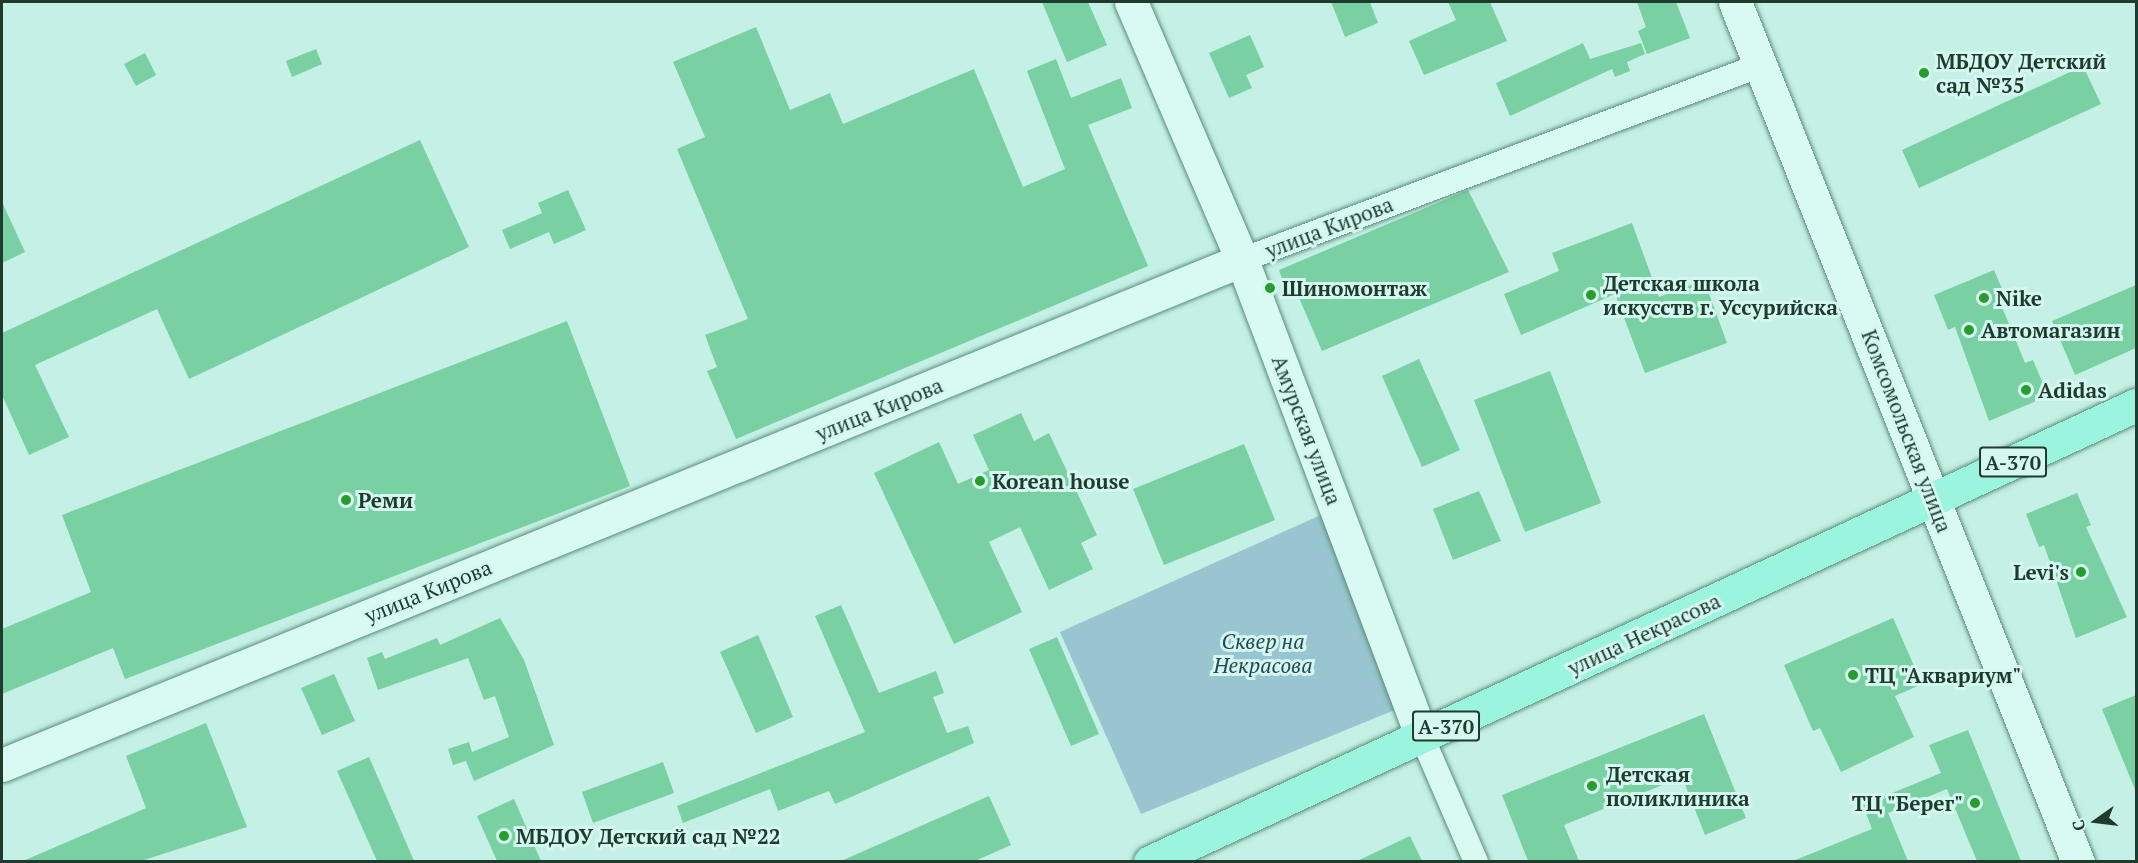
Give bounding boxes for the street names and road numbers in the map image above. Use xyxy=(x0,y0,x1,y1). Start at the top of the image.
street label: улица Кирова xyxy=(1262,191,1396,263)
street label: Комсомольская улица xyxy=(1857,326,1957,536)
street label: Амурская улица xyxy=(1267,352,1347,508)
street label: улица Кирова xyxy=(812,372,946,446)
road number: А-370 xyxy=(1978,445,2048,479)
street label: улица Кирова xyxy=(361,554,495,628)
street label: улица Некрасова xyxy=(1564,588,1724,680)
road number: А-370 xyxy=(1412,709,1480,743)

